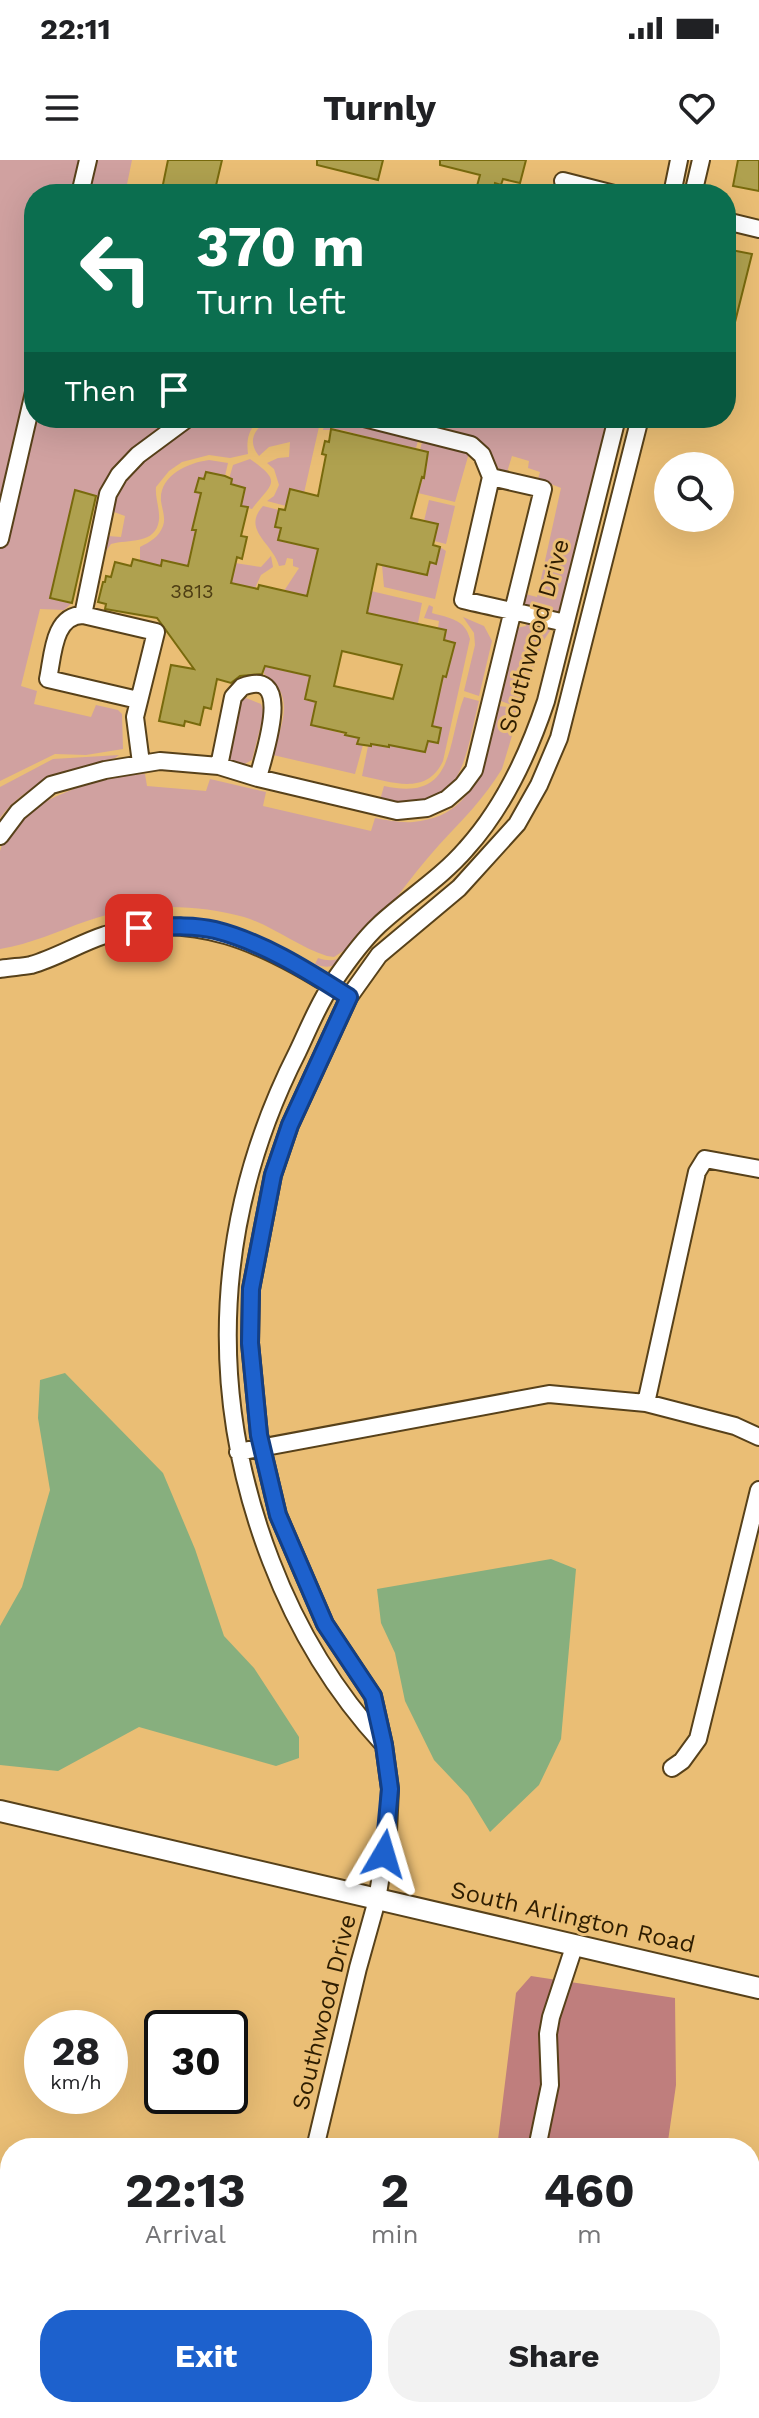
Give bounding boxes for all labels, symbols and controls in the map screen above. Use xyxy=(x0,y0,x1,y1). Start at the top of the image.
text: 22:11 xyxy=(40,11,111,46)
icon: menu xyxy=(40,86,84,130)
icon: heart xyxy=(675,86,719,130)
text: Turnly xyxy=(323,87,436,129)
text: 370 m xyxy=(196,214,365,280)
icon: left xyxy=(64,216,168,320)
text: Turn left xyxy=(196,281,346,323)
icon: arrive xyxy=(152,368,196,412)
text: Then xyxy=(64,373,136,408)
map controls xyxy=(654,452,734,532)
button: search xyxy=(654,452,734,532)
street label: Southwood Drive xyxy=(493,536,575,736)
house number: 3813 xyxy=(170,579,214,603)
pin xyxy=(105,894,173,962)
icon: arrive xyxy=(117,906,161,950)
position arrow xyxy=(342,1812,426,1896)
street label: South Arlington Road xyxy=(448,1875,698,1959)
street label: Southwood Drive xyxy=(286,1911,362,2113)
speed limit sign: 30 xyxy=(144,2010,248,2114)
text: 28 xyxy=(52,2028,100,2075)
text: km/h xyxy=(50,2070,102,2094)
text: 22:13 xyxy=(125,2162,246,2219)
text: 2 xyxy=(380,2162,409,2219)
text: 460 xyxy=(544,2162,635,2219)
text: Arrival xyxy=(145,2219,226,2249)
text: min xyxy=(371,2219,419,2249)
text: m xyxy=(577,2219,602,2249)
button: Exit xyxy=(40,2310,372,2402)
button: Share xyxy=(388,2310,720,2402)

